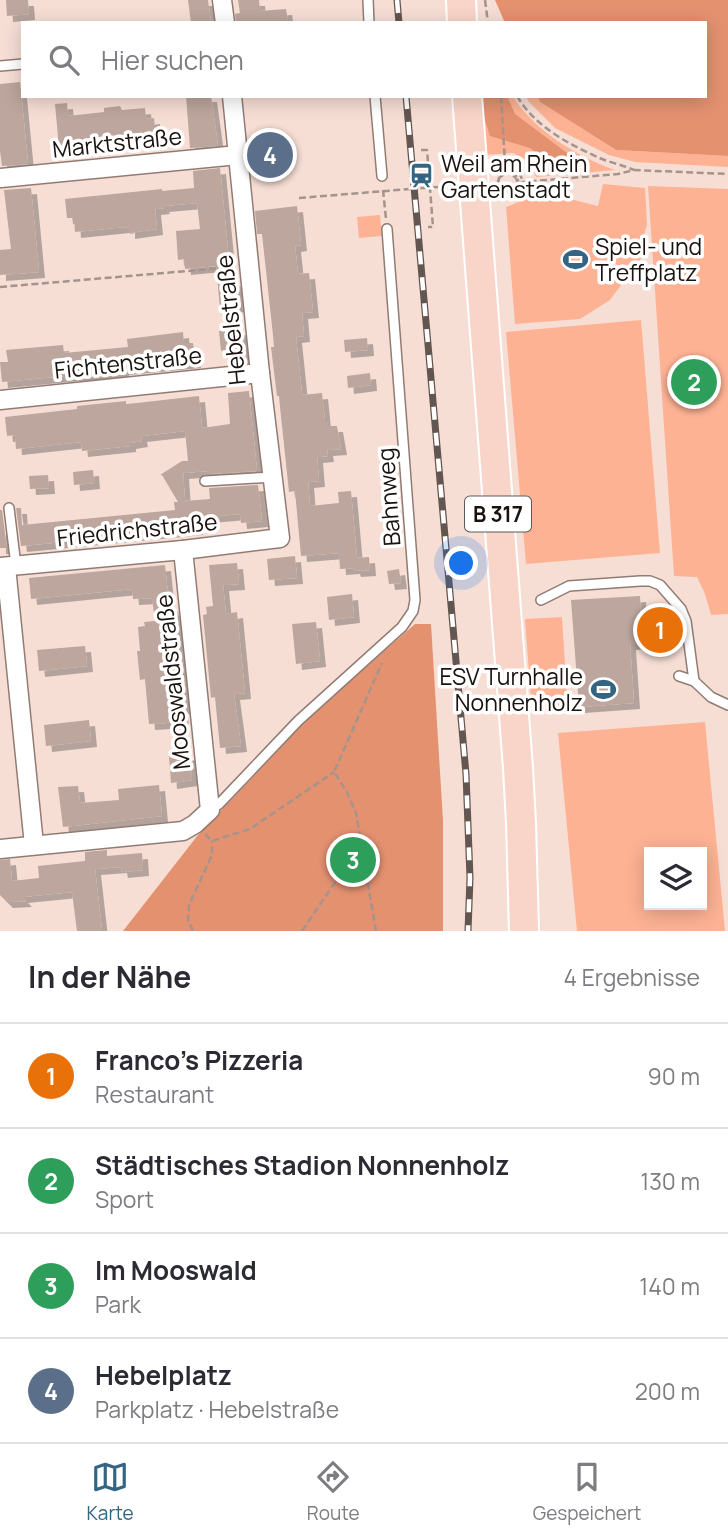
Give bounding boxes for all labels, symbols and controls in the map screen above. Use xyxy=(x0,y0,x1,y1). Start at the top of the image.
search box xyxy=(21,21,707,98)
icon: search xyxy=(45,41,83,79)
text: Hier suchen xyxy=(101,42,244,78)
street label: Marktstraße xyxy=(51,119,183,165)
pin: 4 xyxy=(247,129,293,181)
place label: Weil am Rhein Gartenstadt xyxy=(441,147,587,205)
station icon: Weil am Rhein Gartenstadt xyxy=(407,162,435,190)
place label: Spiel- und Treffplatz xyxy=(595,230,702,288)
sports icon: Spiel- und Treffplatz xyxy=(561,245,589,273)
street label: Hebelstraße xyxy=(207,253,253,387)
street label: Fichtenstraße xyxy=(53,338,203,386)
pin: 2 xyxy=(671,356,717,408)
street label: Bahnweg xyxy=(369,447,407,547)
road number: B 317 xyxy=(465,496,531,532)
street label: Friedrichstraße xyxy=(55,505,219,553)
your location xyxy=(444,546,478,580)
street label: Mooswaldstraße xyxy=(147,593,197,771)
pin: 1 xyxy=(637,604,683,656)
place label: ESV Turnhalle Nonnenholz xyxy=(439,660,583,718)
sports icon: ESV Turnhalle Nonnenholz xyxy=(589,675,617,703)
pin: 3 xyxy=(330,834,376,886)
map controls xyxy=(644,847,707,910)
button: layers xyxy=(644,847,707,910)
text: In der Nähe xyxy=(28,956,191,997)
text: 4 Ergebnisse xyxy=(564,961,700,993)
text: Franco's Pizzeria xyxy=(95,1042,303,1078)
text: 1 xyxy=(46,1060,56,1092)
text: 90 m xyxy=(648,1060,700,1092)
text: Restaurant xyxy=(95,1078,214,1110)
text: Städtisches Stadion Nonnenholz xyxy=(95,1147,509,1183)
text: 2 xyxy=(44,1165,58,1197)
text: 130 m xyxy=(640,1165,700,1197)
text: Sport xyxy=(95,1183,154,1215)
text: Im Mooswald xyxy=(95,1252,257,1288)
text: 3 xyxy=(44,1270,58,1302)
text: 140 m xyxy=(639,1270,700,1302)
text: Park xyxy=(95,1288,141,1320)
text: Hebelplatz xyxy=(95,1357,232,1393)
text: 4 xyxy=(44,1375,58,1407)
text: 200 m xyxy=(635,1375,700,1407)
text: Parkplatz · Hebelstraße xyxy=(95,1393,339,1425)
tab: Karte xyxy=(87,1458,134,1526)
tab: Route xyxy=(307,1458,360,1526)
tab: Gespeichert xyxy=(533,1458,641,1526)

